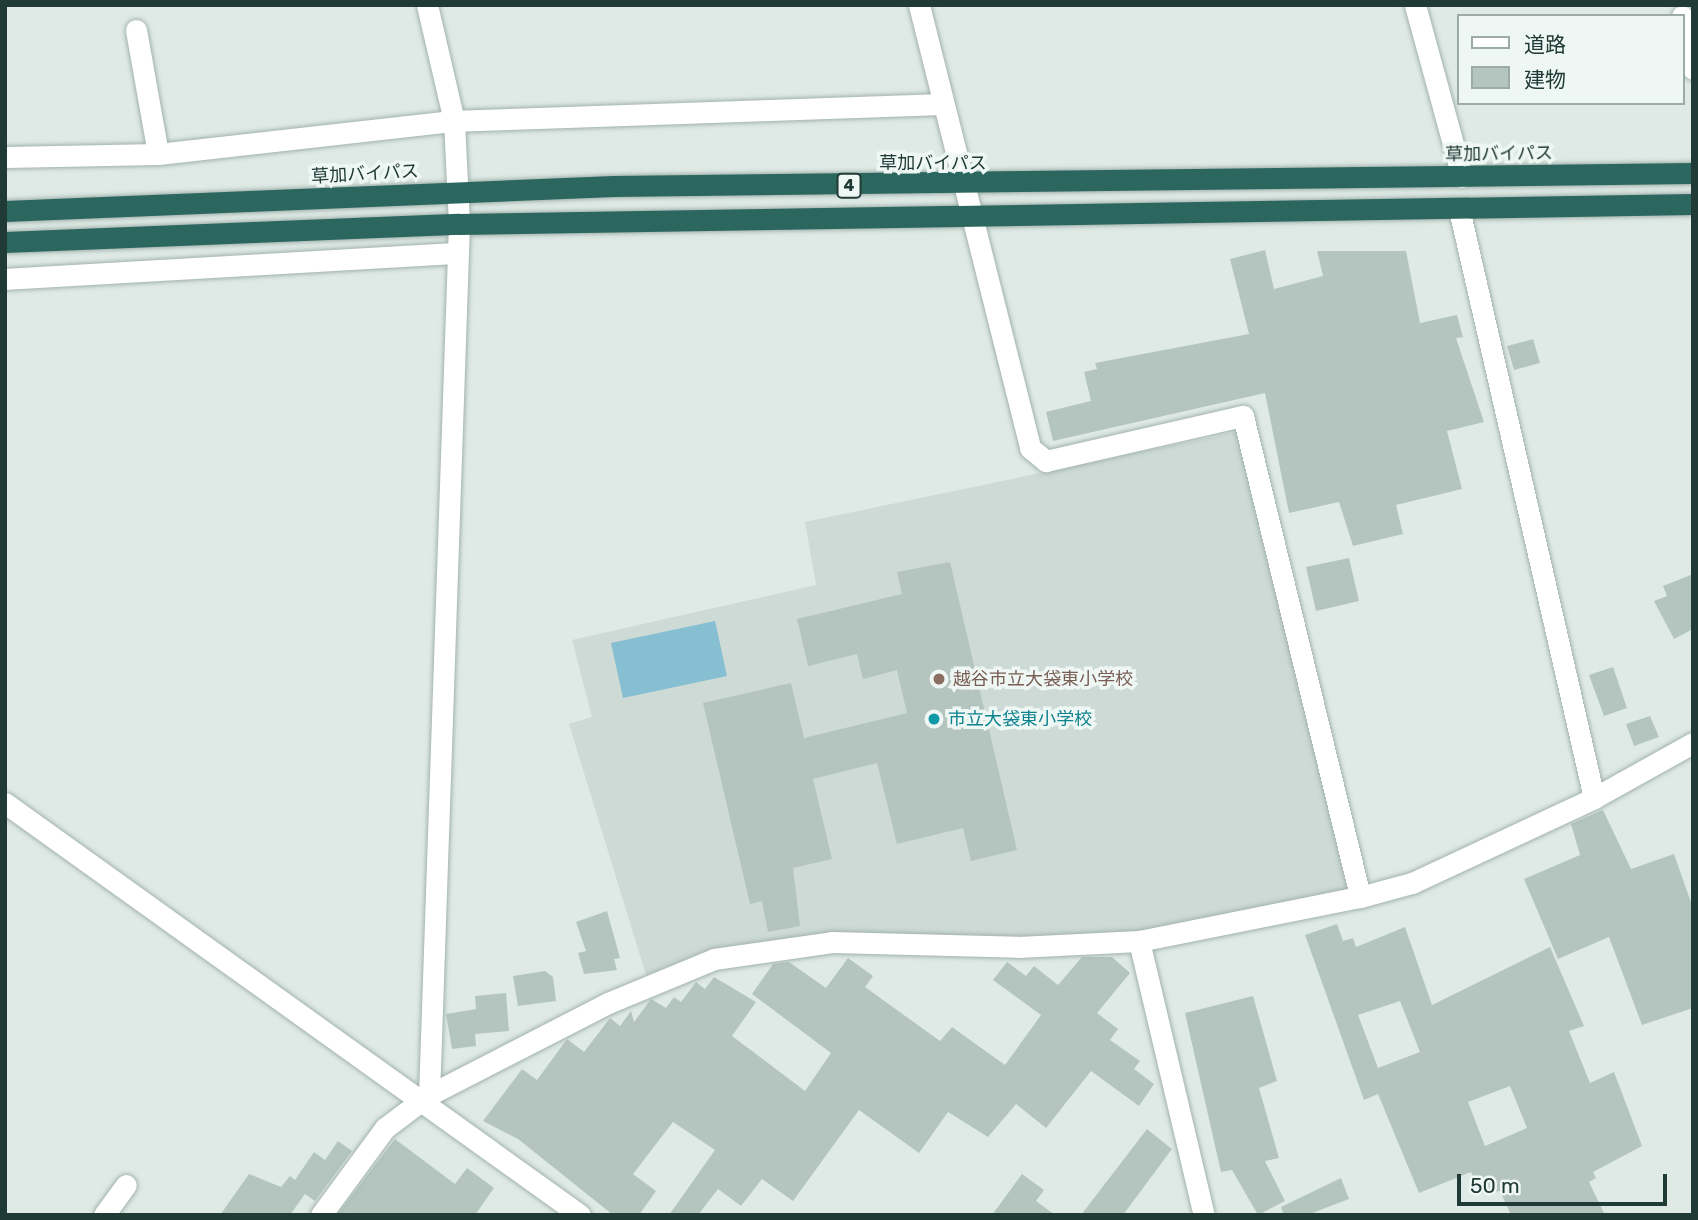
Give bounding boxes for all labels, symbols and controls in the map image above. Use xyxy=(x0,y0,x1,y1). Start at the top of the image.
legend xyxy=(1456,14,1684,105)
text: 道路 xyxy=(1524,32,1566,57)
text: 建物 xyxy=(1524,67,1566,92)
street label: 草加バイパス xyxy=(1445,142,1553,166)
street label: 草加バイパス xyxy=(879,152,987,174)
street label: 草加バイパス xyxy=(311,160,419,188)
road number: 4 xyxy=(835,174,863,198)
place label: 越谷市立大袋東小学校 xyxy=(953,668,1133,690)
marker: 越谷市立大袋東小学校 xyxy=(931,671,947,687)
place label: 市立大袋東小学校 xyxy=(948,708,1092,730)
marker: 市立大袋東小学校 xyxy=(926,711,942,727)
scale bar xyxy=(1460,1160,1670,1204)
text: 50 m xyxy=(1470,1173,1520,1198)

